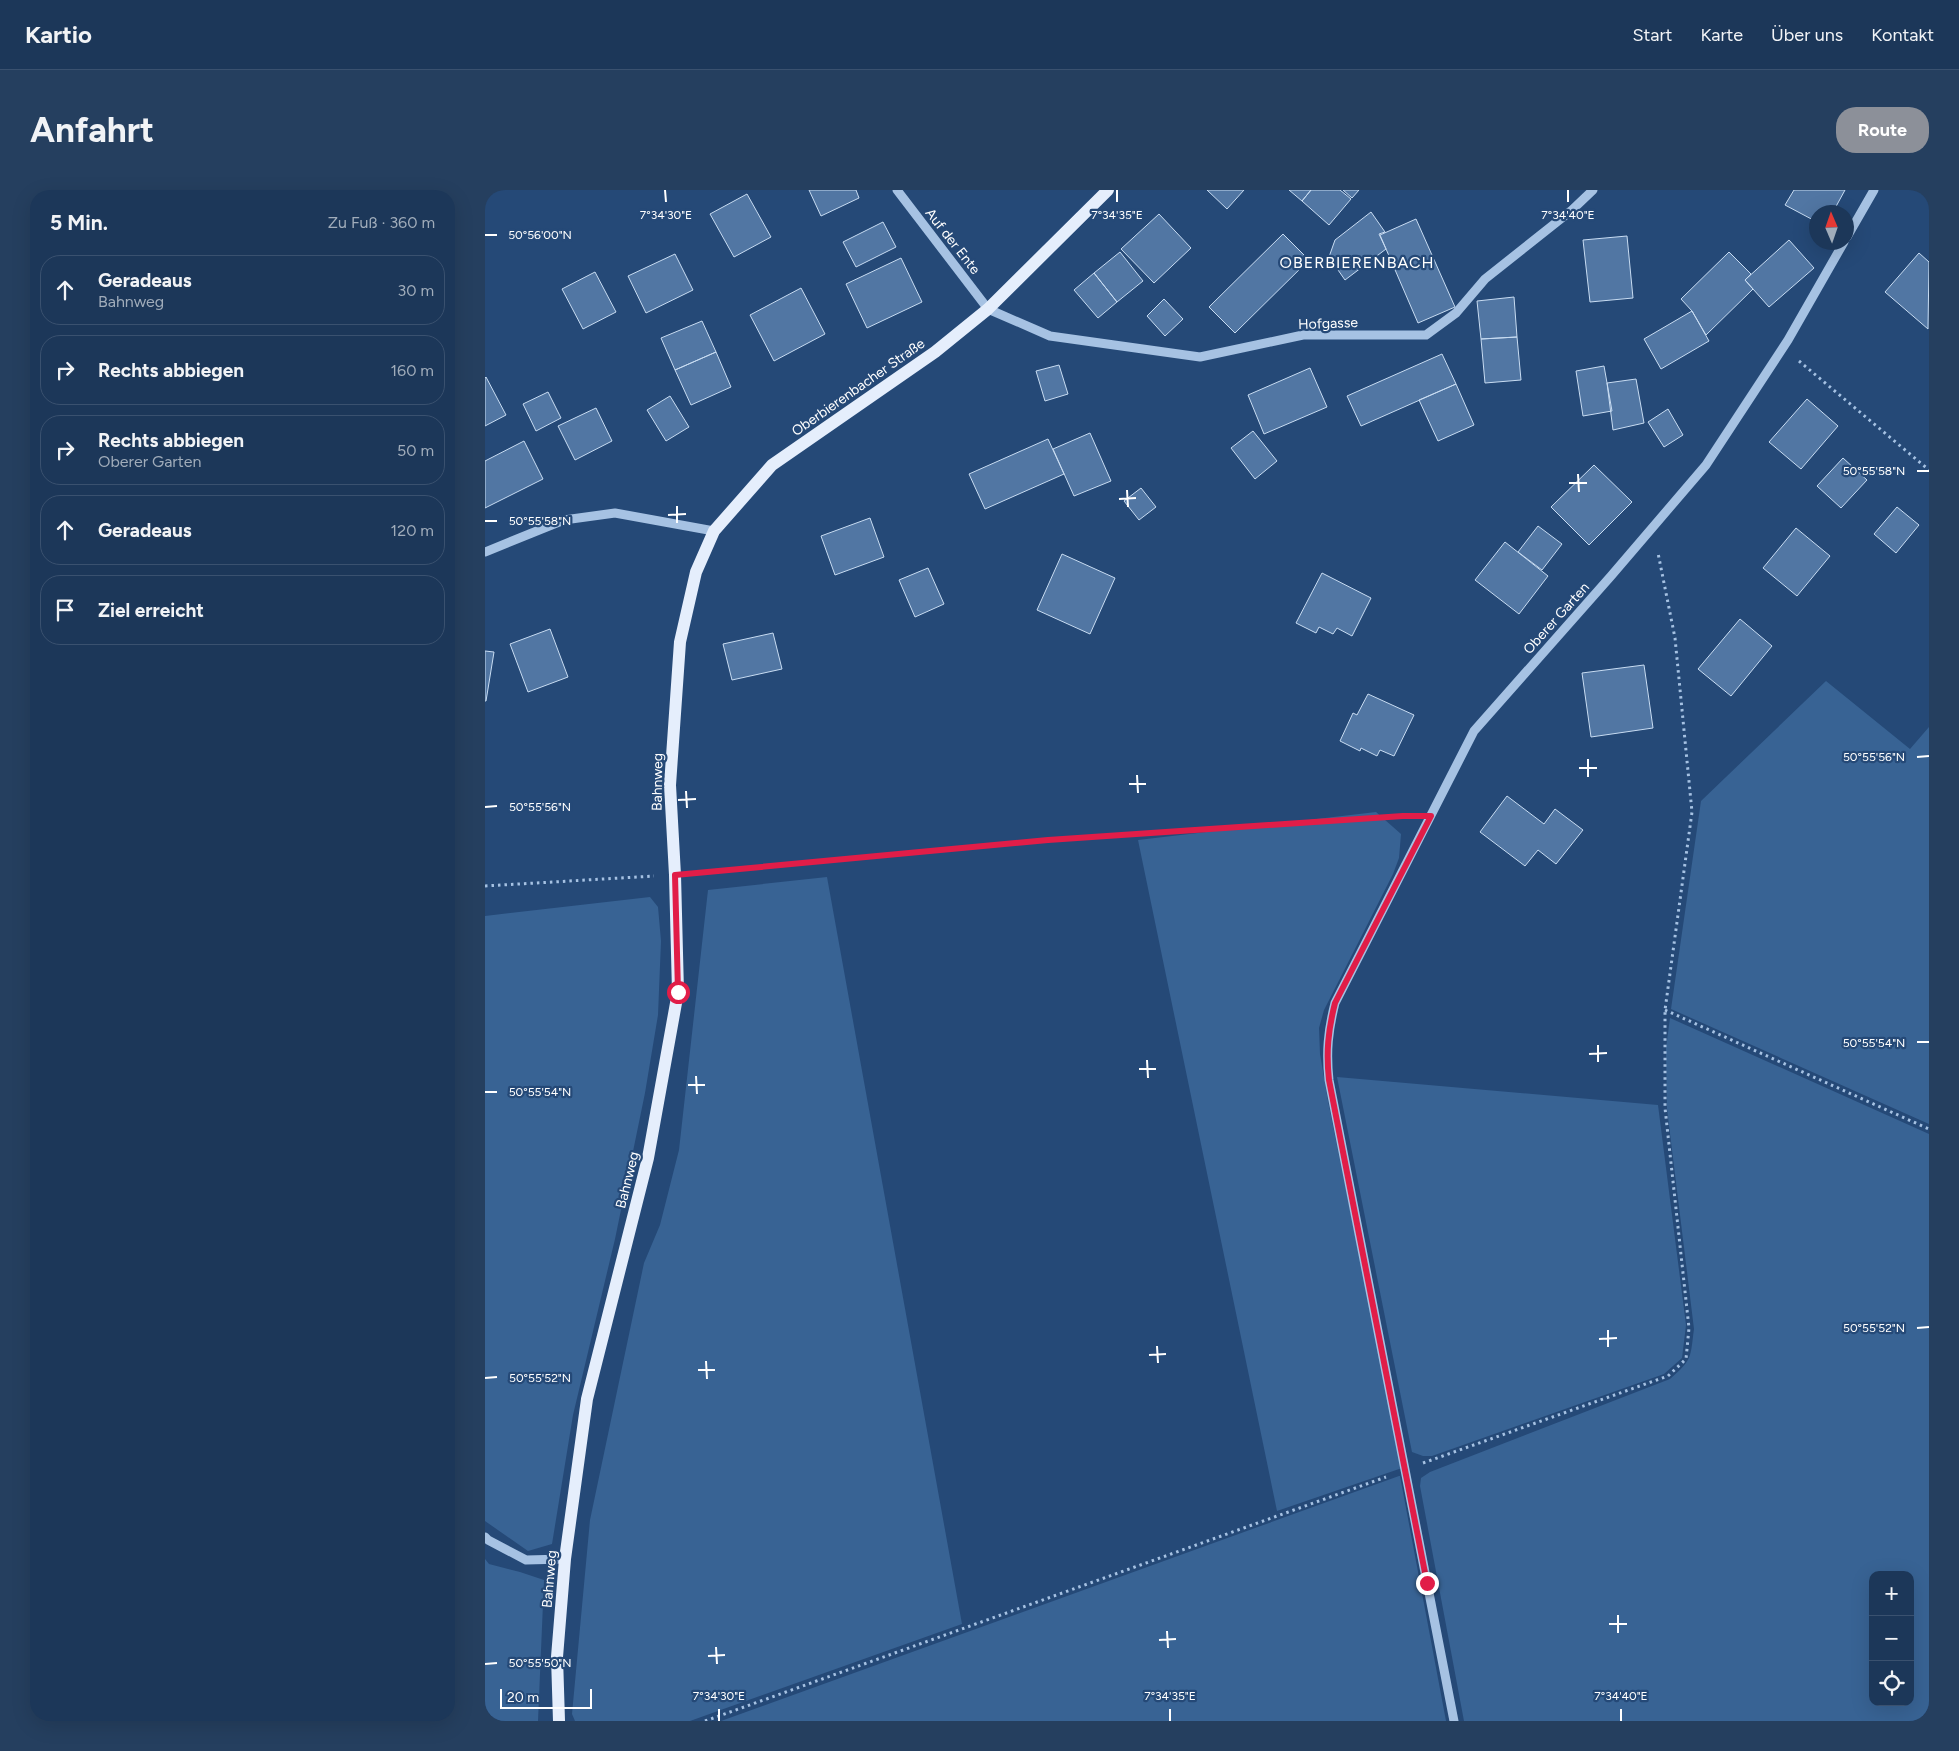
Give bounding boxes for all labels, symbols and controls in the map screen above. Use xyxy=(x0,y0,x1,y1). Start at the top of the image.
text: Kartio xyxy=(25,20,92,49)
text: Start xyxy=(1633,24,1672,46)
text: Karte xyxy=(1700,24,1743,46)
text: Über uns xyxy=(1771,24,1843,46)
text: Kontakt xyxy=(1871,24,1934,46)
button: Route xyxy=(1836,107,1929,153)
text: Anfahrt xyxy=(30,109,154,151)
street label: Auf der Ente xyxy=(922,205,984,278)
north arrow xyxy=(1809,205,1854,250)
text: 7°34'30"E xyxy=(640,208,692,222)
text: 7°34'35"E xyxy=(1091,208,1143,222)
text: 7°34'40"E xyxy=(1541,208,1595,222)
text: 5 Min. xyxy=(50,210,108,235)
text: Zu Fuß · 360 m xyxy=(328,213,435,232)
text: 50°56'00"N xyxy=(508,228,572,242)
district label: OBERBIERENBACH xyxy=(1280,253,1434,272)
text: Geradeaus xyxy=(98,269,192,292)
icon: ahead xyxy=(51,276,79,304)
text: 30 m xyxy=(397,281,434,300)
text: Bahnweg xyxy=(98,292,164,311)
street label: Hofgasse xyxy=(1298,314,1359,333)
street label: Oberbierenbacher Straße xyxy=(788,335,928,440)
icon: right xyxy=(51,356,79,384)
text: Rechts abbiegen xyxy=(98,359,244,382)
text: 160 m xyxy=(391,361,434,380)
text: Rechts abbiegen xyxy=(98,429,244,452)
icon: right xyxy=(51,436,79,464)
text: 50 m xyxy=(397,441,434,460)
text: Oberer Garten xyxy=(98,452,201,471)
text: 50°55'58"N xyxy=(1843,464,1905,478)
text: 50°55'58"N xyxy=(509,514,571,528)
icon: ahead xyxy=(51,516,79,544)
text: Geradeaus xyxy=(98,519,192,542)
text: 120 m xyxy=(391,521,434,540)
street label: Oberer Garten xyxy=(1520,579,1593,658)
icon: arrive xyxy=(51,596,79,624)
text: Ziel erreicht xyxy=(98,599,204,622)
text: 50°55'56"N xyxy=(1843,750,1905,764)
street label: Bahnweg xyxy=(648,753,667,811)
text: 50°55'56"N xyxy=(509,800,571,814)
route start xyxy=(667,981,690,1004)
text: 50°55'54"N xyxy=(1843,1036,1905,1050)
text: 50°55'54"N xyxy=(509,1085,571,1099)
street label: Bahnweg xyxy=(612,1150,643,1210)
text: 50°55'52"N xyxy=(1843,1321,1905,1335)
text: 50°55'52"N xyxy=(509,1371,571,1385)
street label: Bahnweg xyxy=(539,1549,560,1609)
map controls xyxy=(1869,1571,1914,1706)
button: + xyxy=(1869,1571,1914,1616)
route end xyxy=(1416,1572,1439,1595)
button: − xyxy=(1869,1616,1914,1661)
text: 50°55'50"N xyxy=(509,1656,571,1670)
button: locate xyxy=(1869,1661,1914,1706)
scale bar xyxy=(500,1686,593,1709)
text: 20 m xyxy=(507,1689,539,1706)
text: 7°34'30"E xyxy=(693,1689,745,1703)
text: 7°34'35"E xyxy=(1144,1689,1196,1703)
text: 7°34'40"E xyxy=(1594,1689,1648,1703)

